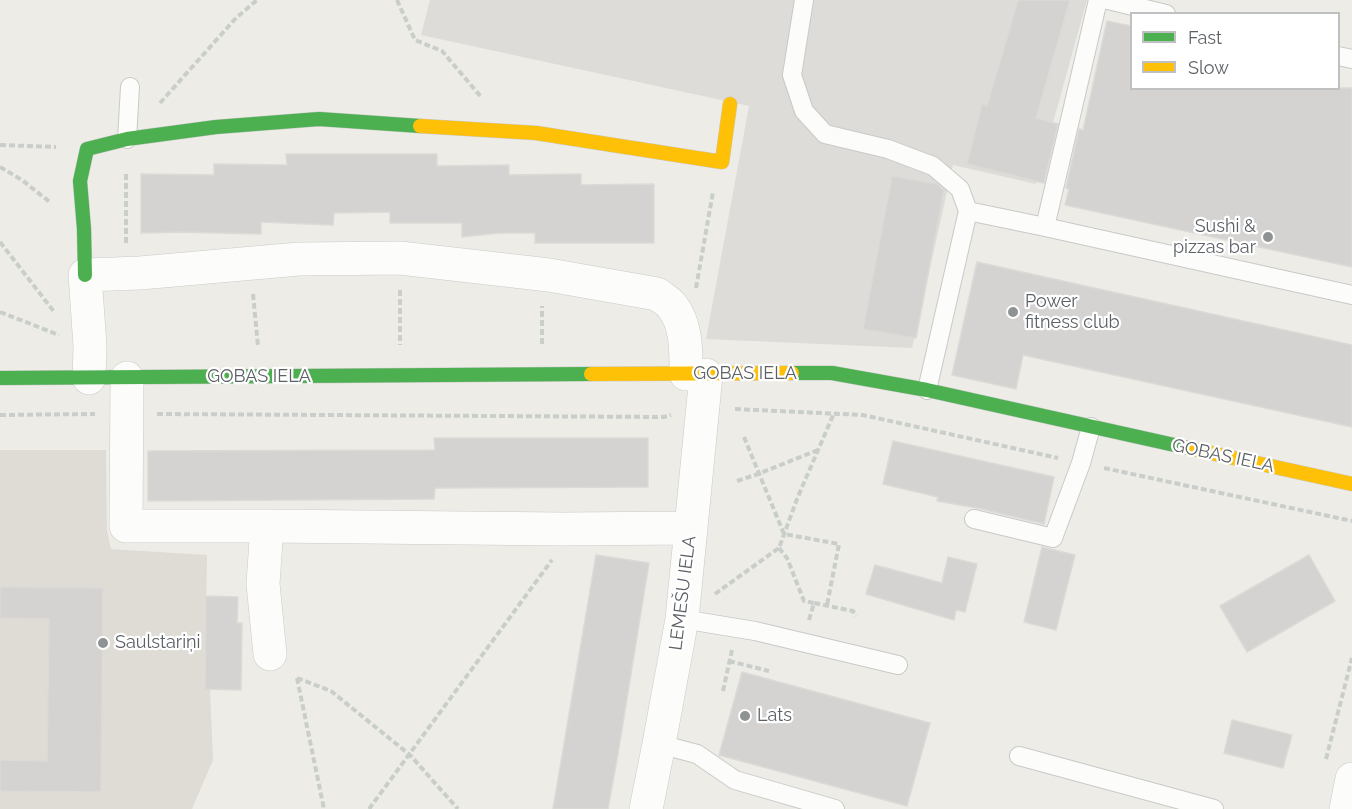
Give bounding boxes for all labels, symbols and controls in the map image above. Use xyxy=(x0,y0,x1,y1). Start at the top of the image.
legend xyxy=(1130,12,1340,90)
text: Fast xyxy=(1188,27,1222,48)
text: Slow xyxy=(1188,57,1229,78)
place label: Sushi & pizzas bar xyxy=(1173,216,1256,258)
marker: Sushi & pizzas bar xyxy=(1261,230,1275,244)
place label: Power fitness club xyxy=(1025,291,1120,334)
marker: Power fitness club xyxy=(1006,305,1020,319)
street label: GOBAS IELA xyxy=(693,363,797,385)
street label: GOBAS IELA xyxy=(207,366,311,388)
street label: GOBAS IELA xyxy=(1170,435,1276,477)
street label: LEMEŠU IELA xyxy=(665,534,701,652)
place label: Saulstariņi xyxy=(115,632,201,654)
marker: Saulstariņi xyxy=(96,636,110,650)
place label: Lats xyxy=(757,705,792,727)
marker: Lats xyxy=(738,709,752,723)

